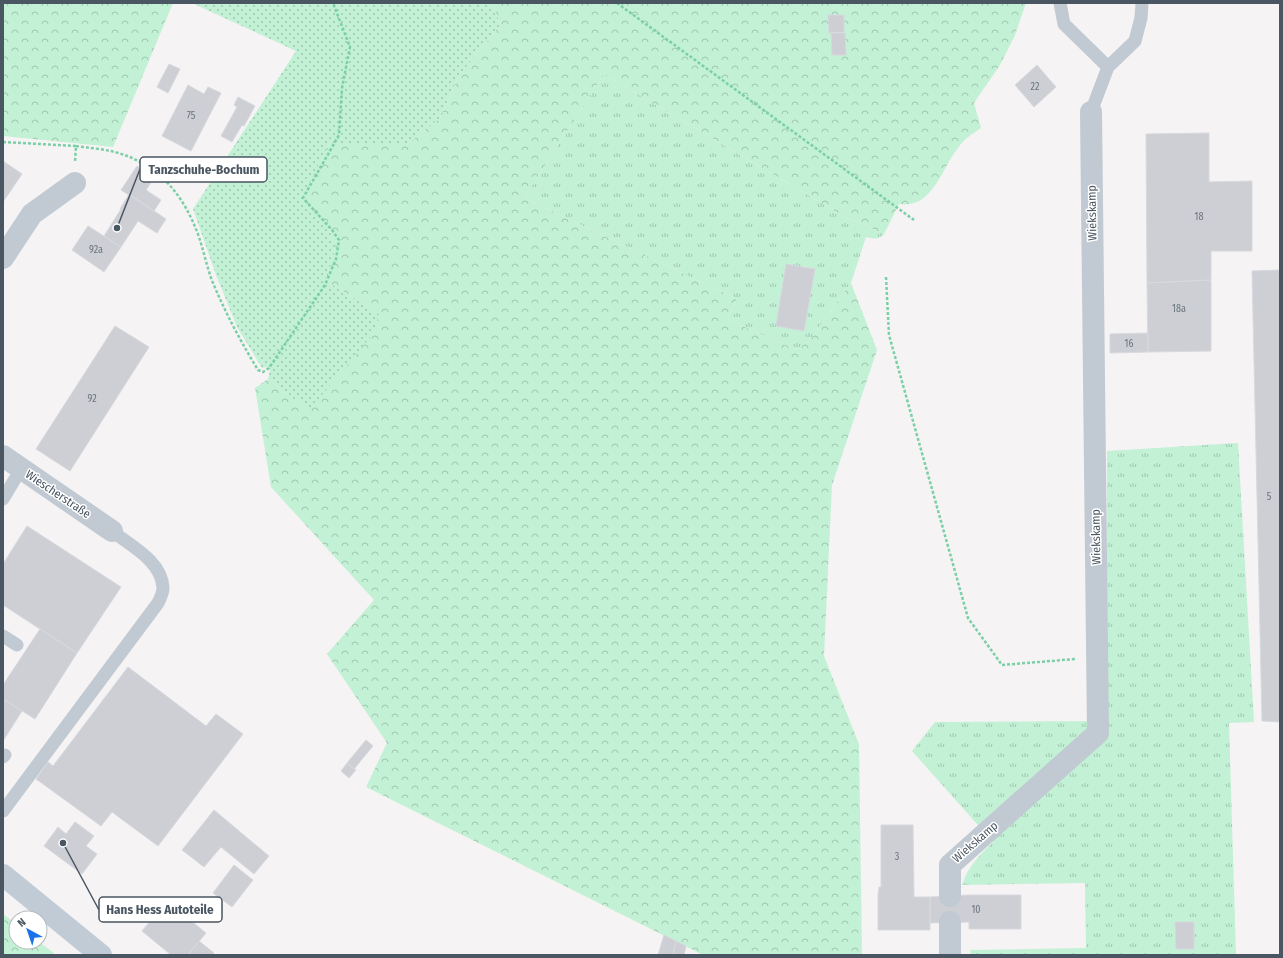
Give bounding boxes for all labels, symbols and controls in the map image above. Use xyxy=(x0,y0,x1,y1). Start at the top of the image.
house number: 22 xyxy=(1031,81,1040,93)
house number: 75 xyxy=(187,110,196,122)
callout: Tanzschuhe-Bochum xyxy=(140,157,267,182)
text: Tanzschuhe-Bochum xyxy=(149,162,260,177)
street label: Wiekskamp xyxy=(1085,185,1099,241)
house number: 18 xyxy=(1195,211,1203,223)
house number: 92a xyxy=(89,244,103,256)
house number: 18a xyxy=(1172,303,1186,315)
house number: 16 xyxy=(1125,338,1133,350)
house number: 92 xyxy=(87,393,97,405)
street label: Wiescherstraße xyxy=(23,467,93,521)
house number: 5 xyxy=(1267,491,1272,503)
street label: Wiekskamp xyxy=(1089,509,1103,565)
street label: Wiekskamp xyxy=(949,819,1001,865)
house number: 3 xyxy=(895,851,900,863)
callout: Hans Hess Autoteile xyxy=(99,897,222,922)
text: Hans Hess Autoteile xyxy=(106,902,214,917)
house number: 10 xyxy=(971,904,981,916)
north arrow xyxy=(8,910,48,950)
text: N xyxy=(15,916,29,930)

